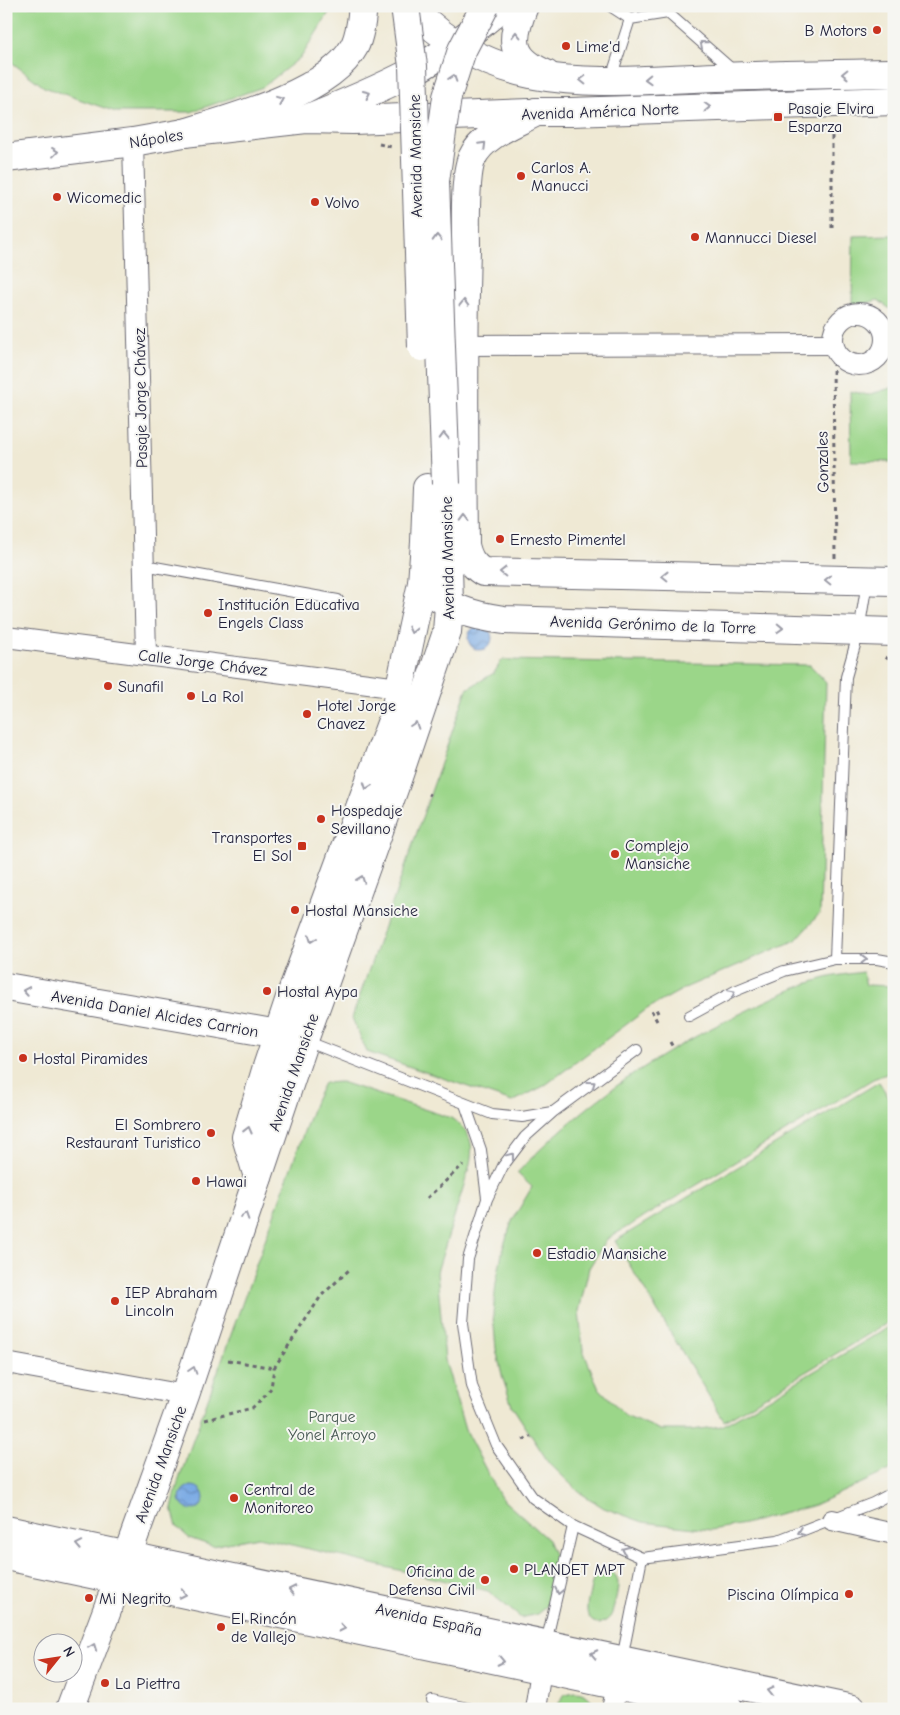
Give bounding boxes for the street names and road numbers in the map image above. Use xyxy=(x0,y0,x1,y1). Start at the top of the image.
street label: Avenida Mansiche xyxy=(406,94,426,218)
street label: Avenida América Norte xyxy=(521,100,679,124)
street label: Nápoles xyxy=(128,126,185,152)
street label: Pasaje Jorge Chávez xyxy=(131,328,151,468)
street label: Gonzales xyxy=(813,431,833,493)
street label: Avenida Mansiche xyxy=(438,496,458,620)
street label: Avenida Gerónimo de la Torre xyxy=(550,612,756,638)
street label: Calle Jorge Chávez xyxy=(137,646,269,680)
street label: Avenida Daniel Alcides Carrion xyxy=(50,987,260,1041)
street label: Avenida Mansiche xyxy=(265,1011,323,1134)
street label: Avenida Mansiche xyxy=(131,1403,190,1525)
street label: Avenida España xyxy=(374,1600,484,1640)

